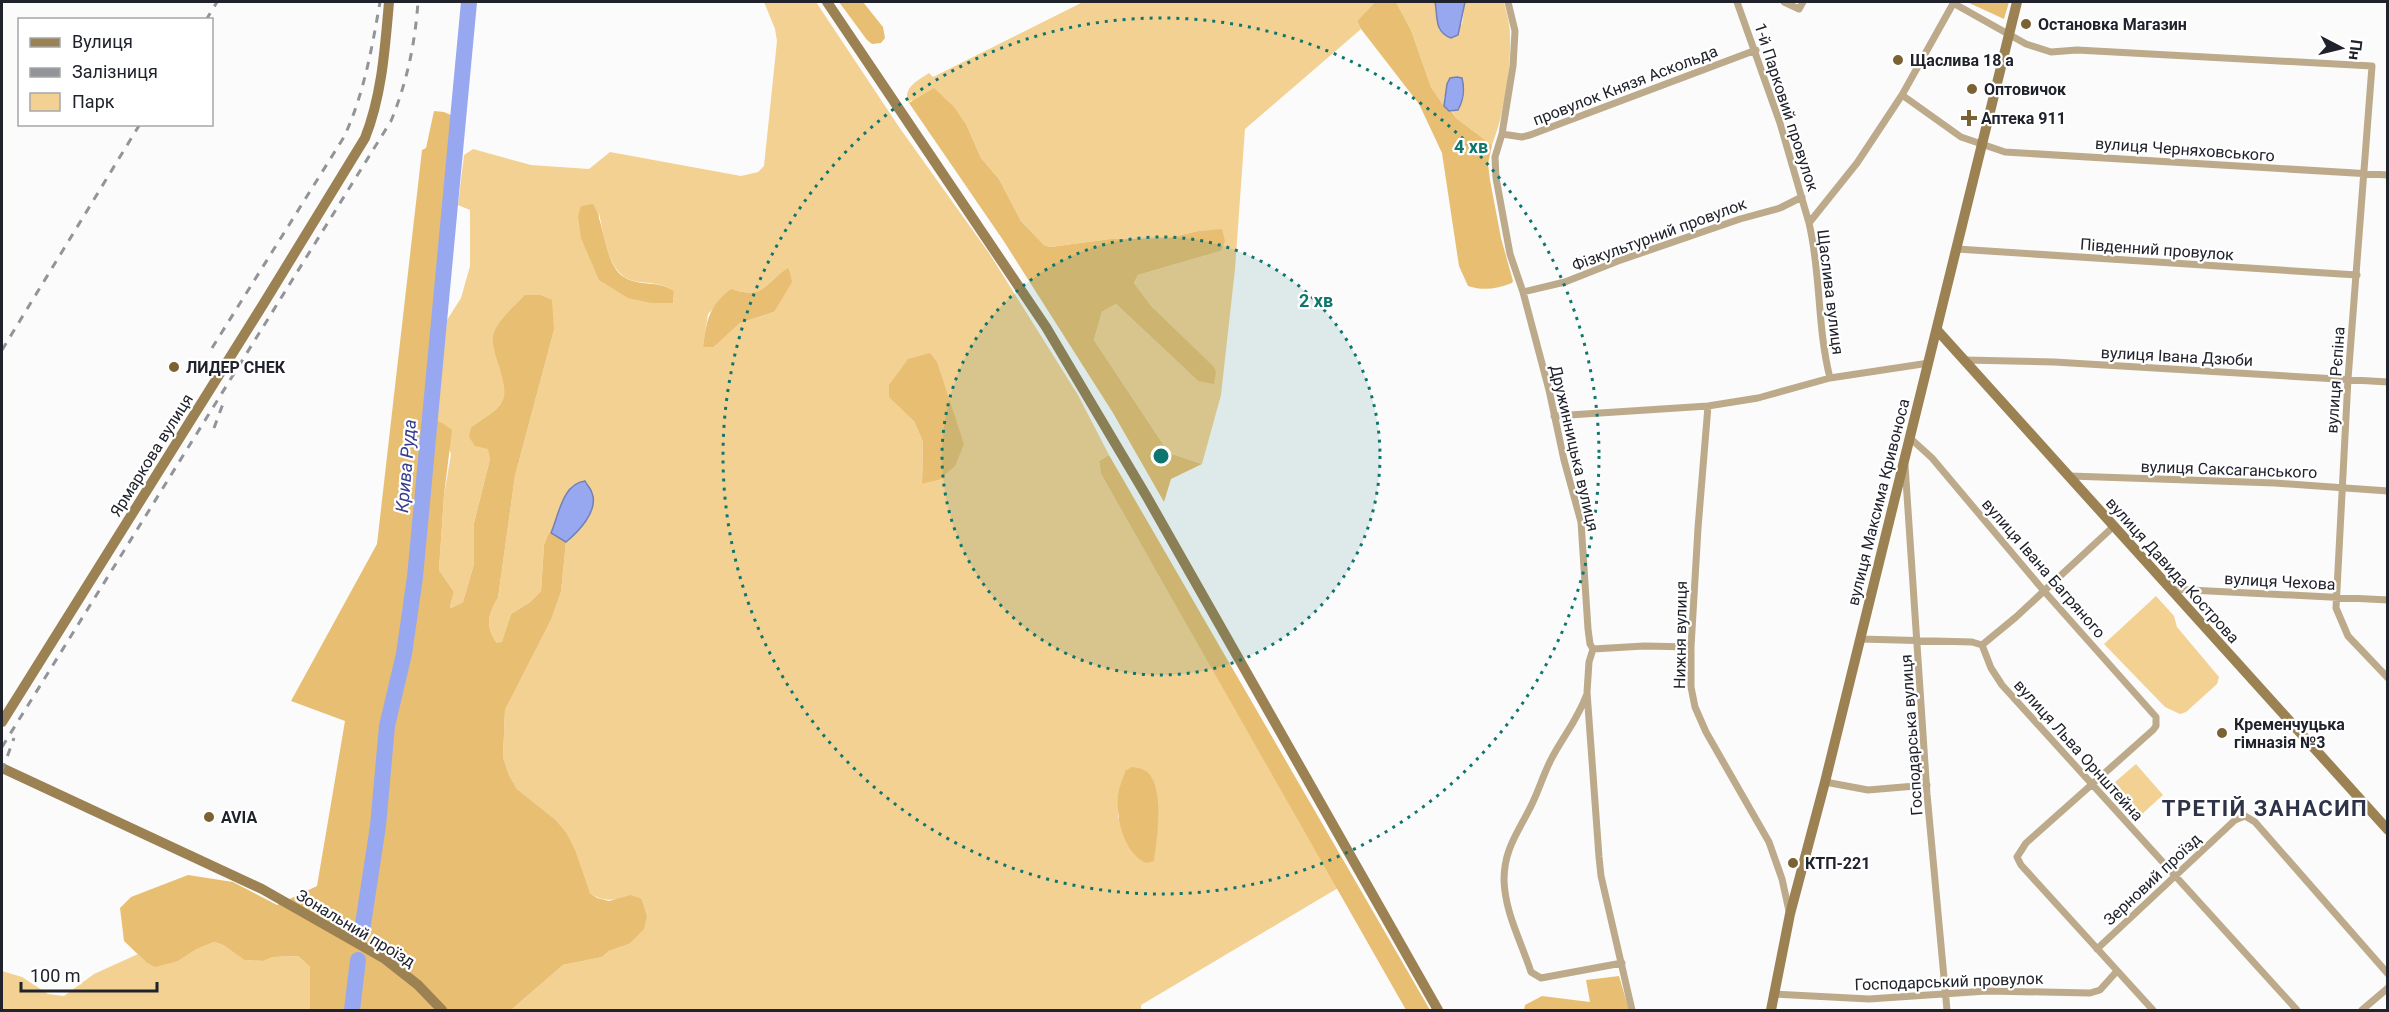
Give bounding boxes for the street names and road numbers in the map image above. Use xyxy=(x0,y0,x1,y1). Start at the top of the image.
street label: 1-й Парковий провулок xyxy=(1750,21,1823,194)
street label: провулок Князя Аскольда xyxy=(1530,41,1720,129)
street label: вулиця Черняховського xyxy=(2095,134,2275,165)
street label: Фізкультурний провулок xyxy=(1569,194,1749,275)
street label: Щаслива вулиця xyxy=(1813,228,1848,356)
street label: Південний провулок xyxy=(2079,235,2235,264)
street label: вулиця Рєпіна xyxy=(2322,326,2349,434)
street label: вулиця Івана Дзюби xyxy=(2100,343,2254,370)
street label: Дружинницька вулиця xyxy=(1546,363,1603,533)
street label: Ярмаркова вулиця xyxy=(106,390,197,520)
street label: вулиця Максима Кривоноса xyxy=(1844,397,1913,608)
street label: вулиця Саксаганського xyxy=(2140,457,2318,482)
street label: вулиця Давида Кострова xyxy=(2102,493,2243,647)
street label: вулиця Івана Багряного xyxy=(1978,495,2109,642)
street label: вулиця Чехова xyxy=(2224,569,2336,594)
street label: Нижня вулиця xyxy=(1670,581,1691,689)
street label: Господарська вулиця xyxy=(1896,654,1927,816)
street label: вулиця Льва Орнштейна xyxy=(2010,676,2147,825)
street label: Зерновий проїзд xyxy=(2100,829,2205,929)
street label: Зональний проїзд xyxy=(293,885,419,972)
street label: Господарський провулок xyxy=(1854,969,2044,994)

